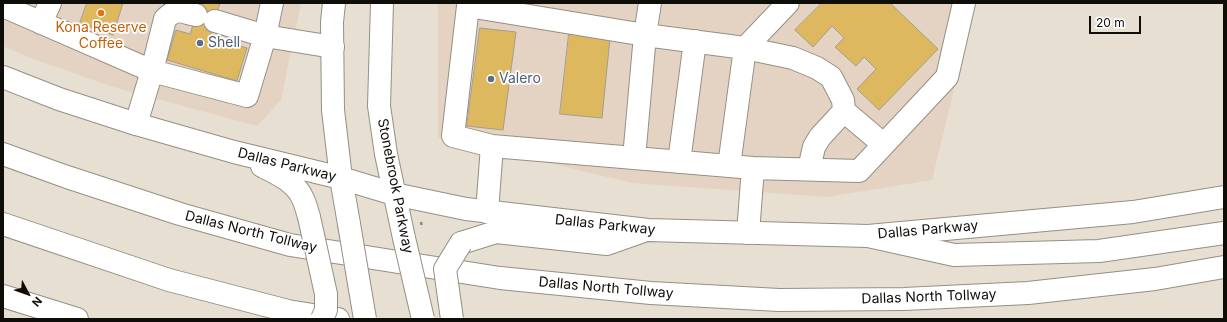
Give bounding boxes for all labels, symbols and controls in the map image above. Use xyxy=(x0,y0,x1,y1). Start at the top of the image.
marker: Kona Reserve Coffee xyxy=(96,8,106,18)
scale bar xyxy=(1091,8,1143,34)
text: 20 m xyxy=(1096,15,1125,30)
place label: Kona Reserve Coffee xyxy=(55,20,147,52)
place label: Shell xyxy=(208,35,240,51)
marker: Shell xyxy=(195,38,205,48)
place label: Valero xyxy=(499,71,541,87)
marker: Valero xyxy=(486,74,496,84)
street label: Stonebrook Parkway xyxy=(374,117,416,255)
street label: Dallas Parkway xyxy=(236,145,338,185)
street label: Dallas North Tollway xyxy=(183,207,319,257)
street label: Dallas Parkway xyxy=(554,211,656,239)
street label: Dallas Parkway xyxy=(877,217,979,243)
north arrow xyxy=(8,274,48,314)
street label: Dallas North Tollway xyxy=(538,274,674,302)
street label: Dallas North Tollway xyxy=(861,286,997,308)
text: N xyxy=(29,294,45,310)

